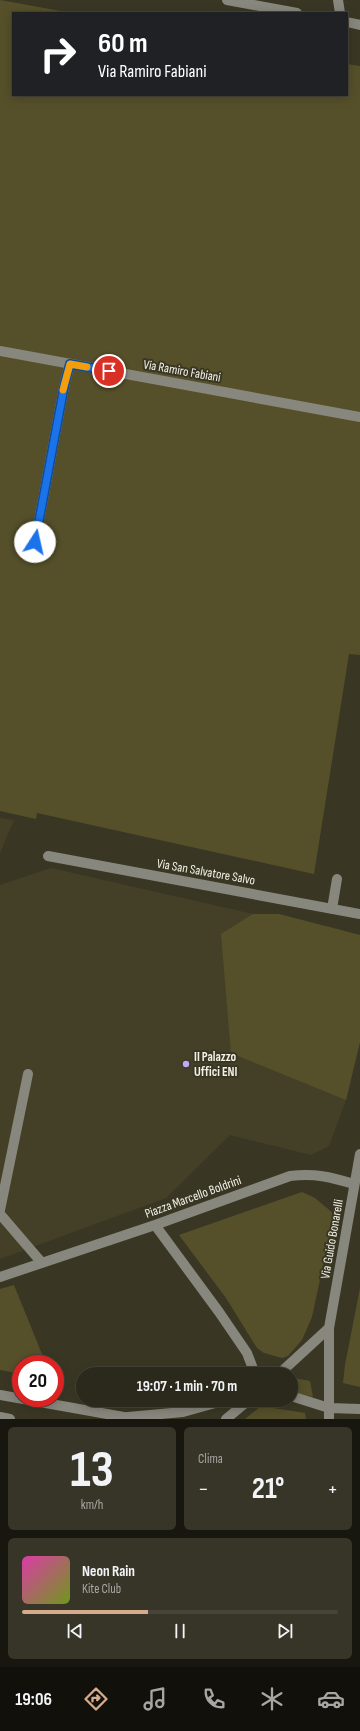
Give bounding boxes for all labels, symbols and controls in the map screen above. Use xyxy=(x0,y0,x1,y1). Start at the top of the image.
text: 60 m xyxy=(98,27,147,60)
icon: right xyxy=(32,28,84,80)
text: Via Ramiro Fabiani xyxy=(98,61,207,82)
pin xyxy=(92,354,126,388)
street label: Via Ramiro Fabiani xyxy=(142,356,222,386)
icon: arrive xyxy=(98,360,120,382)
position arrow xyxy=(14,521,56,563)
street label: Via San Salvatore Salvo xyxy=(155,855,257,889)
place label: II Palazzo Uffici ENI xyxy=(194,1049,237,1080)
marker: II Palazzo Uffici ENI xyxy=(181,1059,191,1069)
street label: Piazza Marcello Boldrini xyxy=(143,1172,243,1222)
street label: Via Guido Bonarelli xyxy=(317,1198,347,1280)
speed limit sign: 20 xyxy=(12,1355,64,1407)
text: 19:07 · 1 min · 70 m xyxy=(137,1377,237,1396)
text: 13 xyxy=(70,1439,114,1502)
text: Clima xyxy=(198,1451,223,1467)
text: 21° xyxy=(252,1471,284,1507)
text: − xyxy=(198,1476,209,1503)
text: + xyxy=(327,1476,338,1503)
text: km/h xyxy=(81,1497,103,1513)
text: Neon Rain xyxy=(82,1562,135,1581)
text: Kite Club xyxy=(82,1581,121,1597)
icon: previous xyxy=(64,1620,86,1642)
icon: pause xyxy=(169,1620,191,1642)
icon: next xyxy=(274,1620,296,1642)
icon: directions xyxy=(82,1685,110,1713)
icon: music xyxy=(141,1685,169,1713)
icon: phone xyxy=(200,1685,228,1713)
icon: climate xyxy=(258,1685,286,1713)
icon: car xyxy=(317,1685,345,1713)
text: 19:06 xyxy=(15,1689,52,1710)

